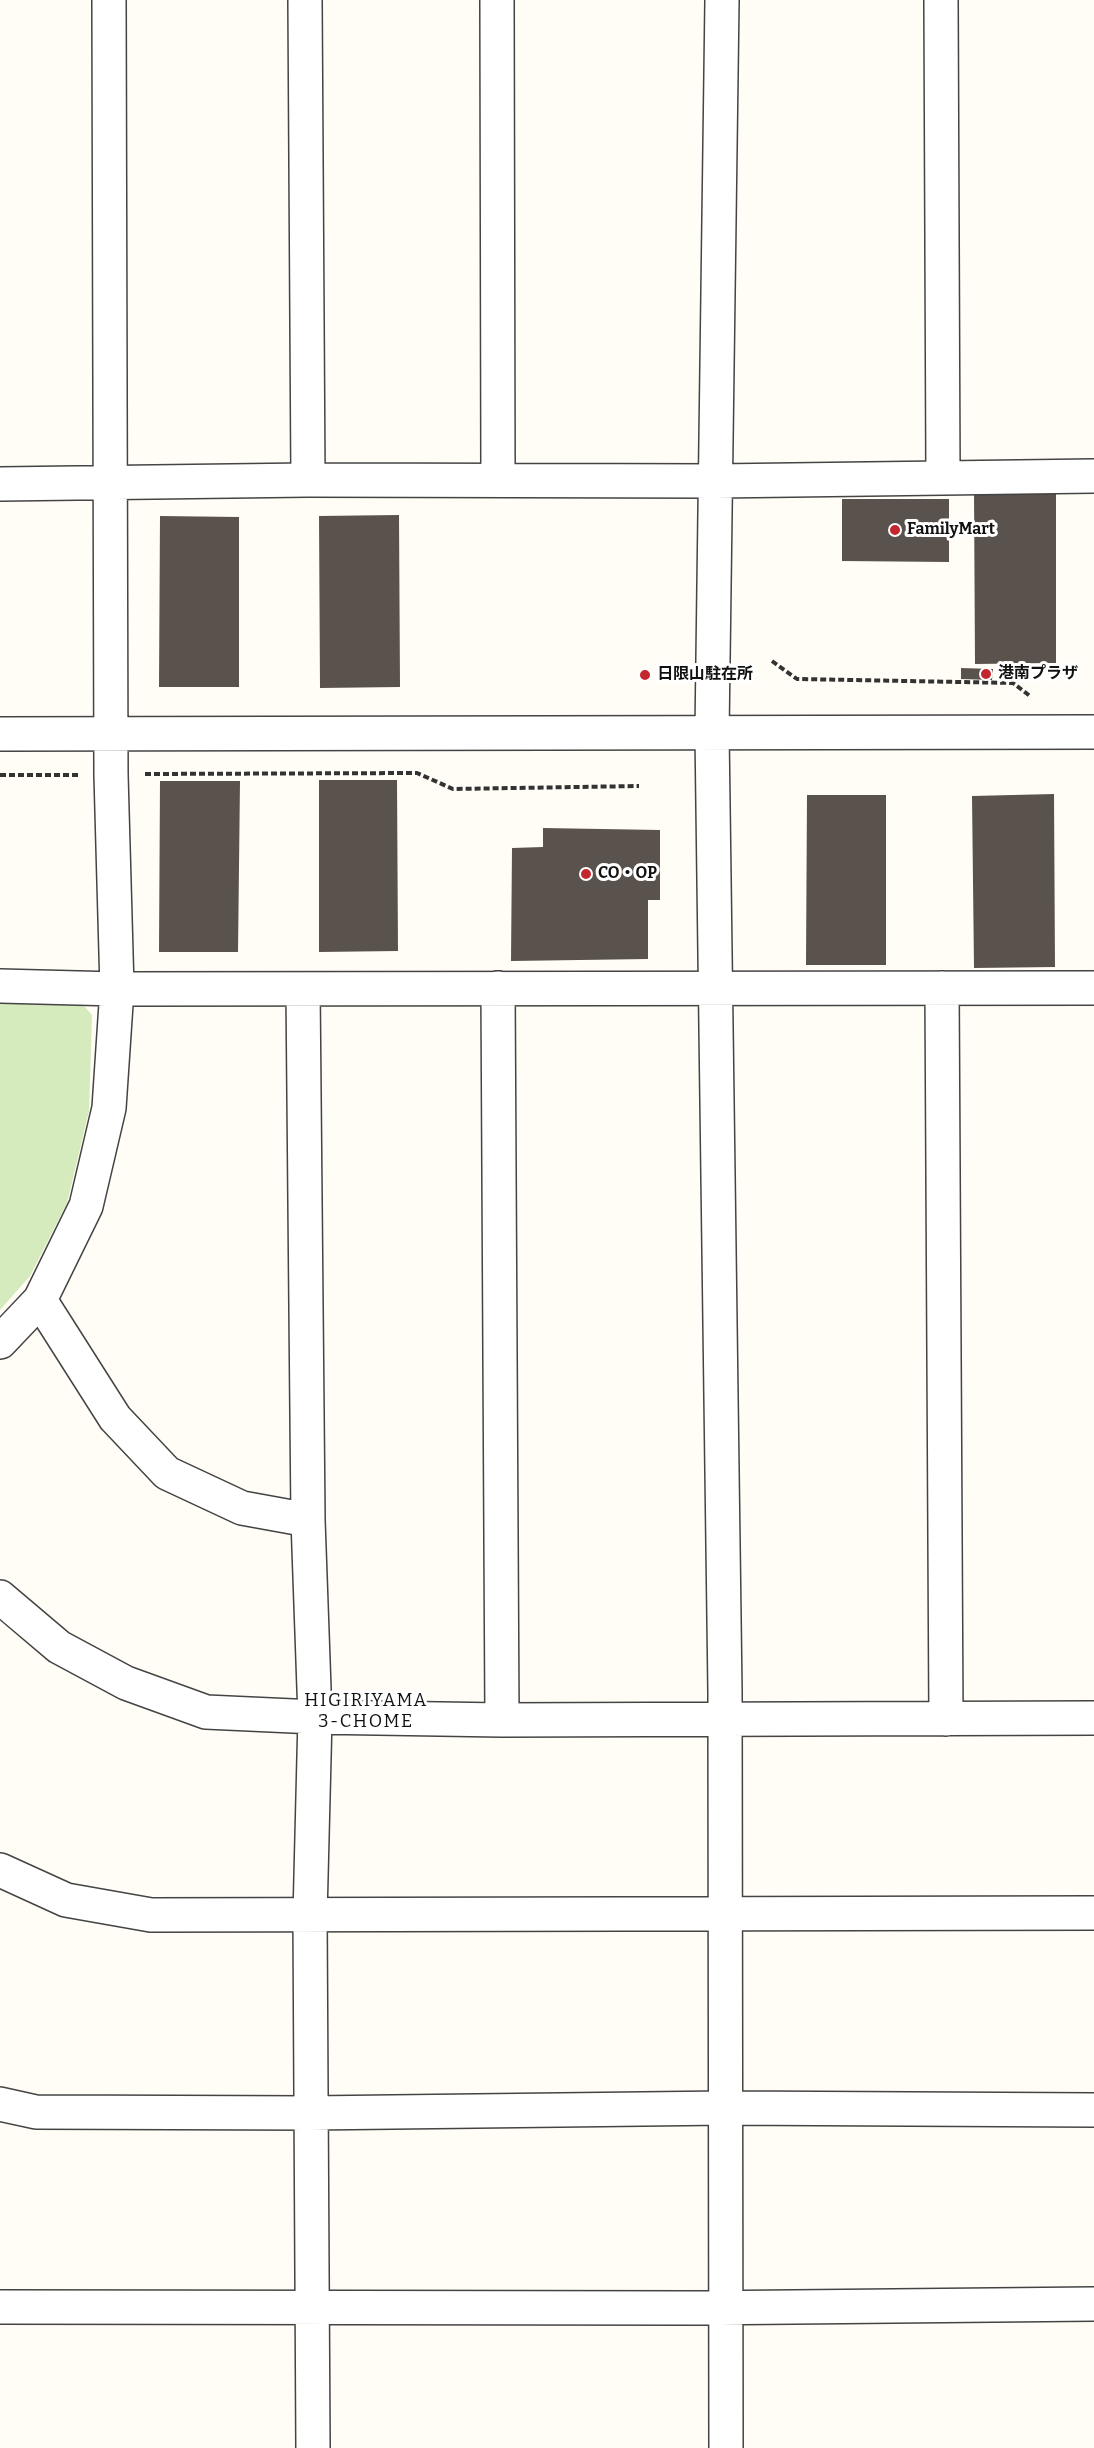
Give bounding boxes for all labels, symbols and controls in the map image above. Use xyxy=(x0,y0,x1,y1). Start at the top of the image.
place label: FamilyMart xyxy=(907,520,995,540)
marker: FamilyMart xyxy=(888,523,902,537)
place label: 港南プラザ xyxy=(998,664,1078,684)
place label: 日限山駐在所 xyxy=(657,665,753,685)
marker: 港南プラザ xyxy=(979,667,993,681)
marker: 日限山駐在所 xyxy=(638,668,652,682)
place label: CO・OP xyxy=(598,864,657,884)
marker: CO・OP xyxy=(579,867,593,881)
district label: HIGIRIYAMA 3-CHOME xyxy=(304,1690,428,1732)

